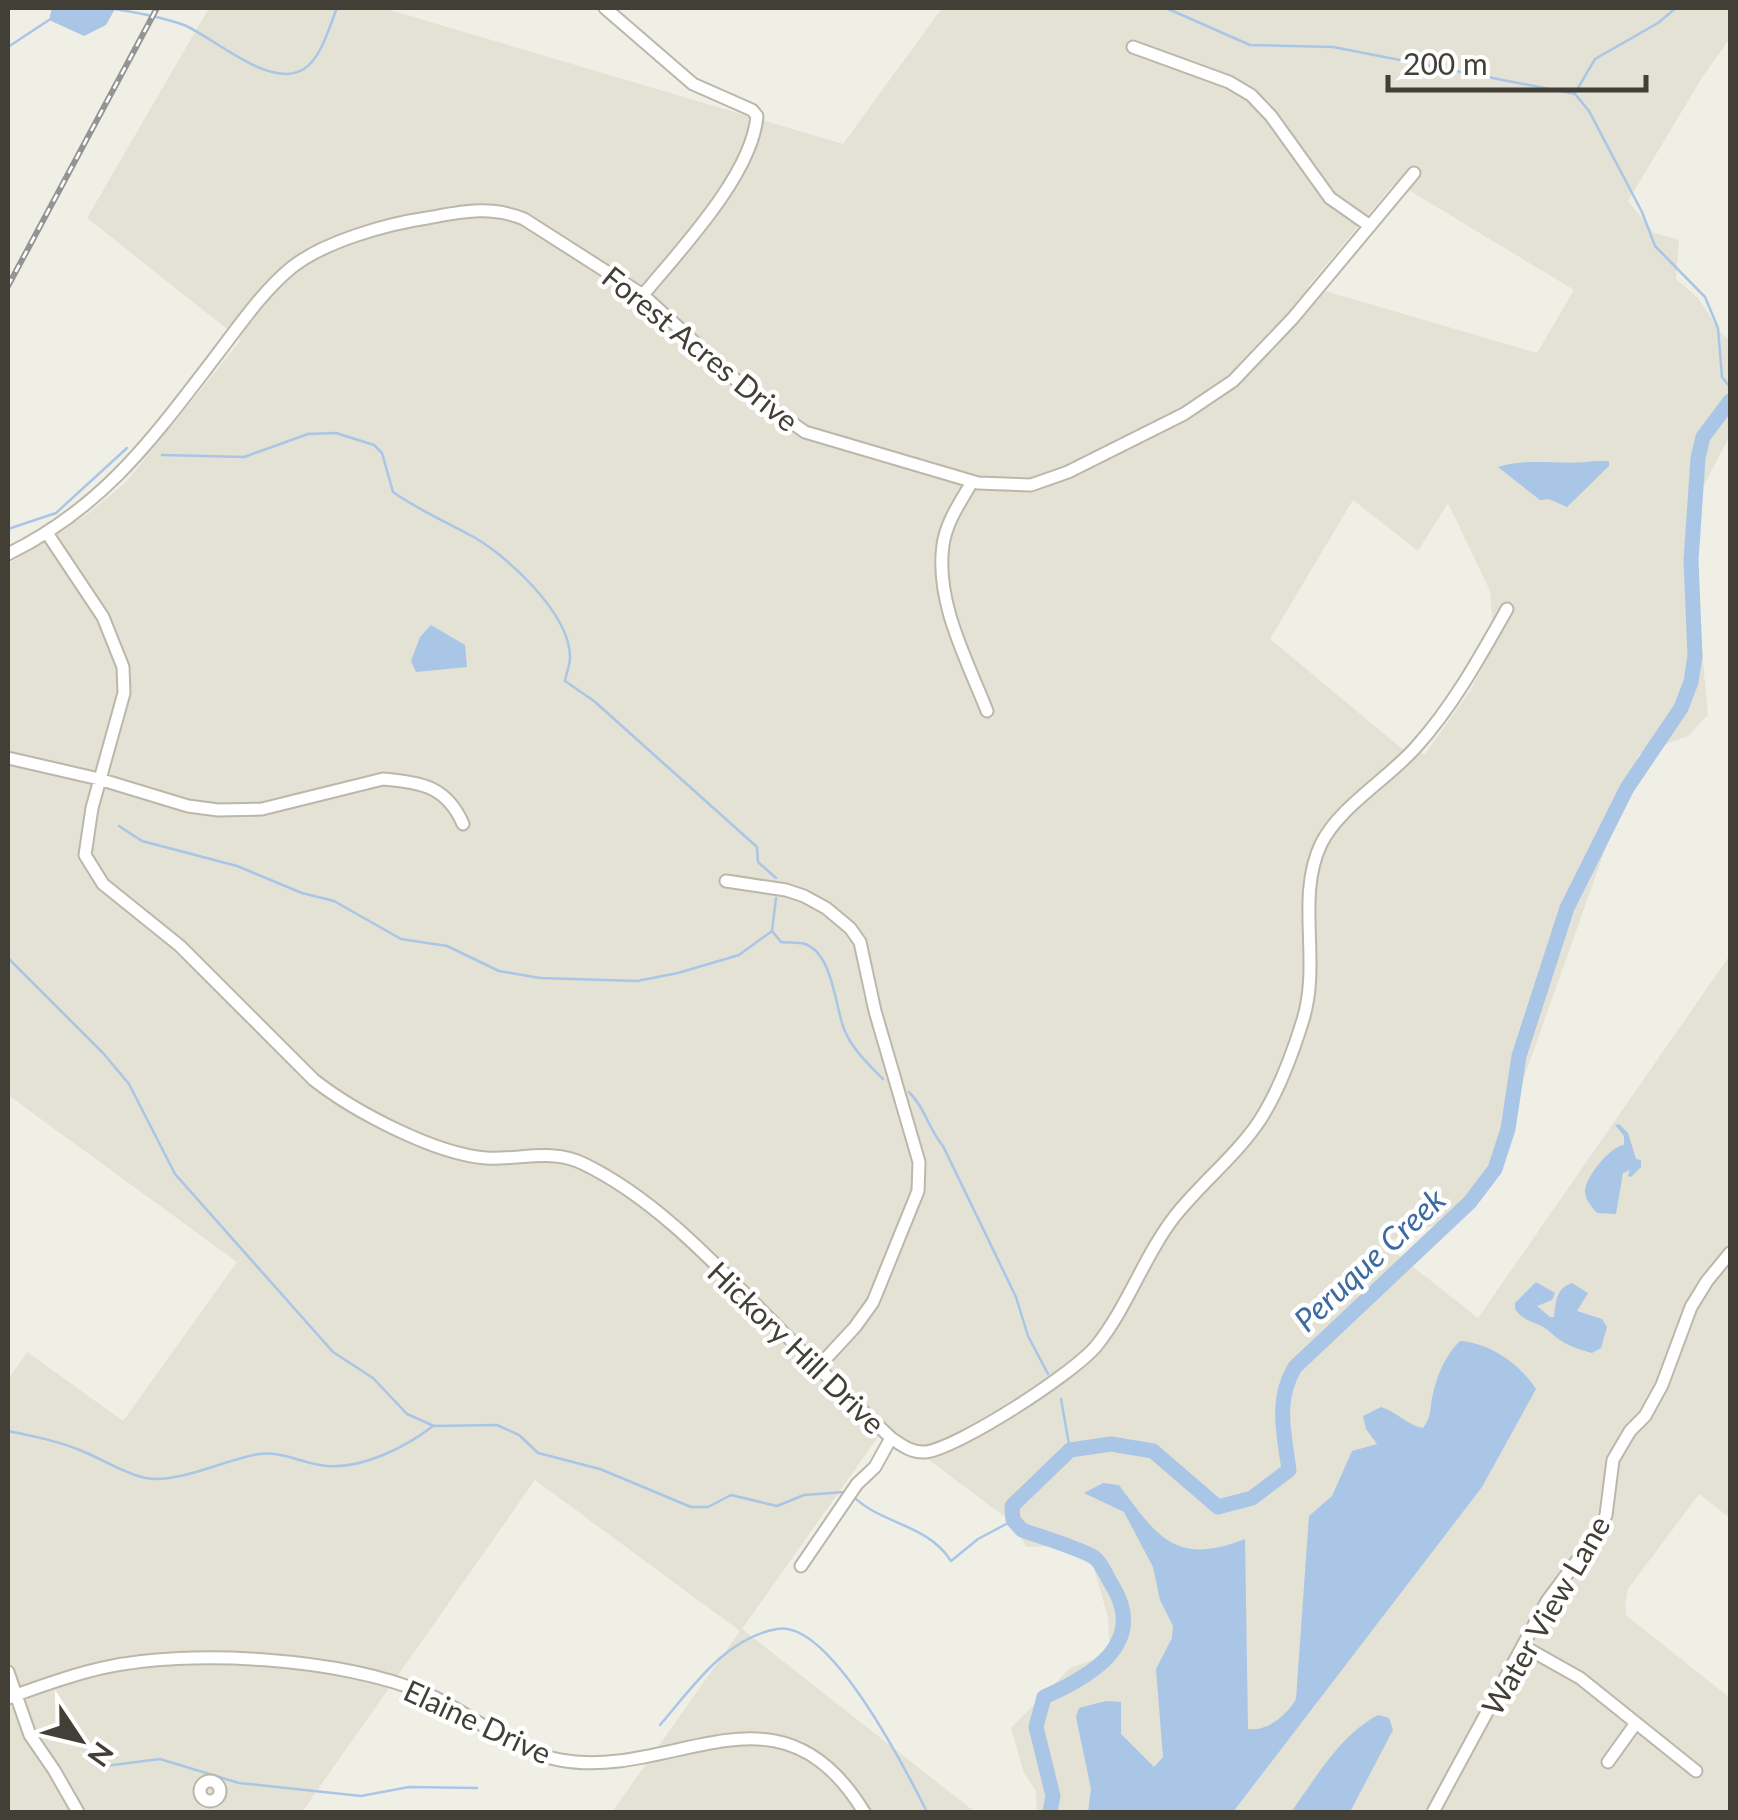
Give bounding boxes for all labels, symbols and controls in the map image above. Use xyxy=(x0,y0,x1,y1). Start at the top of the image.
scale bar xyxy=(1388,30,1646,92)
text: 200 m xyxy=(1403,45,1488,81)
street label: Forest Acres Drive xyxy=(596,258,806,438)
water label: Peruque Creek xyxy=(1285,1179,1453,1339)
street label: Hickory Hill Drive xyxy=(701,1253,893,1441)
street label: Water View Lane xyxy=(1473,1509,1617,1721)
street label: Elaine Drive xyxy=(399,1671,557,1771)
north arrow xyxy=(30,1690,130,1790)
text: N xyxy=(81,1736,121,1774)

